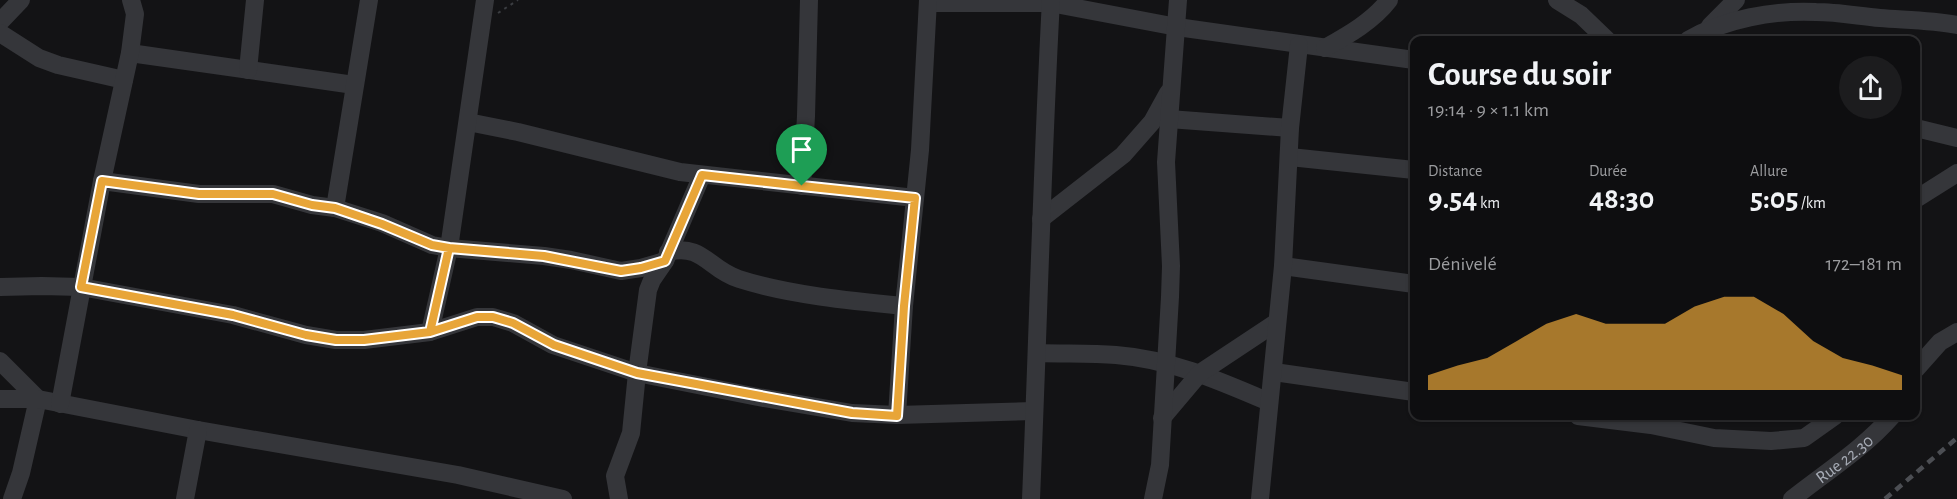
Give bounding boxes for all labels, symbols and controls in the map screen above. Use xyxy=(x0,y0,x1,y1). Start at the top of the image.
button: share xyxy=(1839,56,1902,119)
text: Course du soir xyxy=(1428,59,1611,92)
text: 19:14 · 9 × 1.1 km xyxy=(1428,100,1549,120)
pin xyxy=(776,124,827,186)
icon: arrive xyxy=(785,133,818,166)
text: Distance xyxy=(1428,163,1482,179)
text: Durée xyxy=(1589,163,1627,179)
text: Allure xyxy=(1750,163,1788,179)
text: 9.54 xyxy=(1428,184,1477,214)
text: 48:30 xyxy=(1589,184,1654,214)
text: 5:05 xyxy=(1750,184,1798,214)
text: km xyxy=(1477,195,1500,211)
text: /km xyxy=(1798,195,1826,211)
text: Dénivelé xyxy=(1428,254,1497,274)
text: 172–181 m xyxy=(1826,254,1902,274)
street label: Rue 22.30 xyxy=(1813,432,1877,487)

